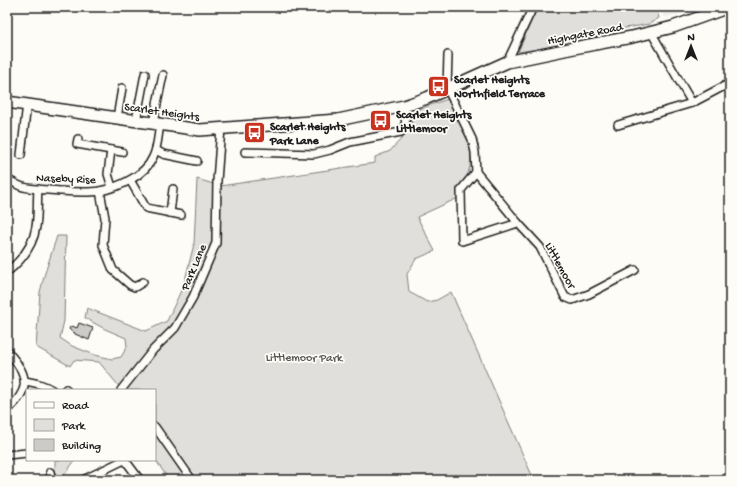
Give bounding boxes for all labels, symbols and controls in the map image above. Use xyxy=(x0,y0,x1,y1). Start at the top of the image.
street label: Highgate Road xyxy=(547,21,625,49)
north arrow xyxy=(671,26,711,66)
text: N xyxy=(687,32,695,44)
bus stop icon: Scarlet Heights Northfield Terrace xyxy=(425,73,451,99)
place label: Scarlet Heights Northfield Terrace xyxy=(454,74,546,102)
street label: Scarlet Heights xyxy=(123,101,201,125)
bus stop icon: Scarlet Heights Littlemoor xyxy=(367,108,393,134)
place label: Scarlet Heights Littlemoor xyxy=(396,109,472,137)
bus stop icon: Scarlet Heights Park Lane xyxy=(242,120,268,146)
place label: Scarlet Heights Park Lane xyxy=(269,121,346,149)
street label: Naseby Rise xyxy=(36,172,97,188)
street label: Littlemoor xyxy=(541,240,579,293)
street label: Park Lane xyxy=(178,242,211,294)
park label: Littlemoor Park xyxy=(266,352,344,366)
legend xyxy=(26,389,156,461)
text: Road xyxy=(62,400,89,414)
text: Park xyxy=(61,420,87,434)
text: Building xyxy=(61,440,101,454)

